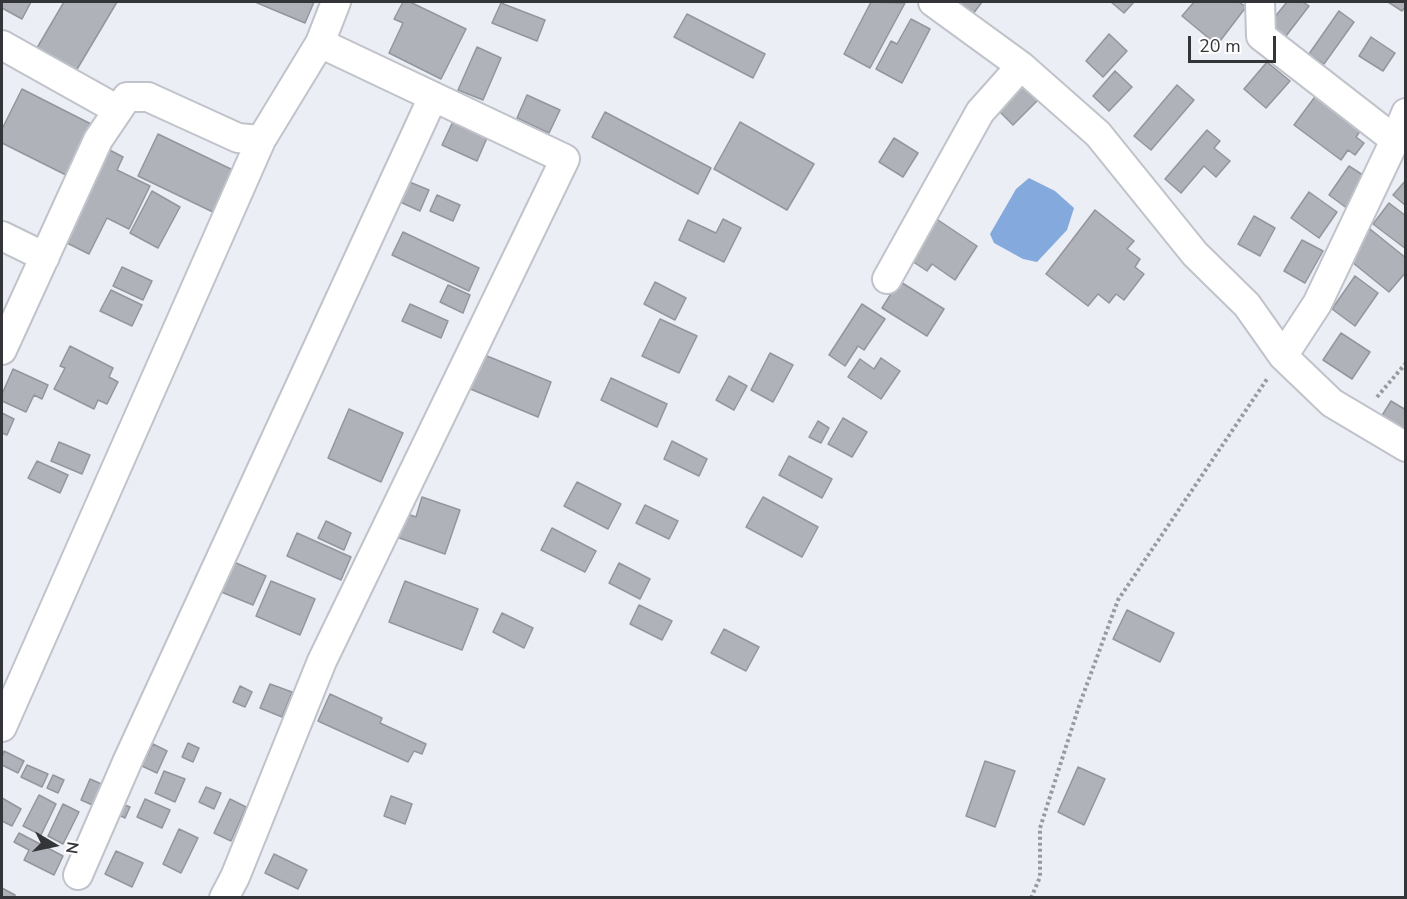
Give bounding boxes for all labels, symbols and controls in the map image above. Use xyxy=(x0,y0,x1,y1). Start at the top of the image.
scale bar xyxy=(1191,24,1280,62)
text: 20 m xyxy=(1199,34,1241,58)
north arrow xyxy=(24,815,84,875)
text: N xyxy=(60,840,84,855)

